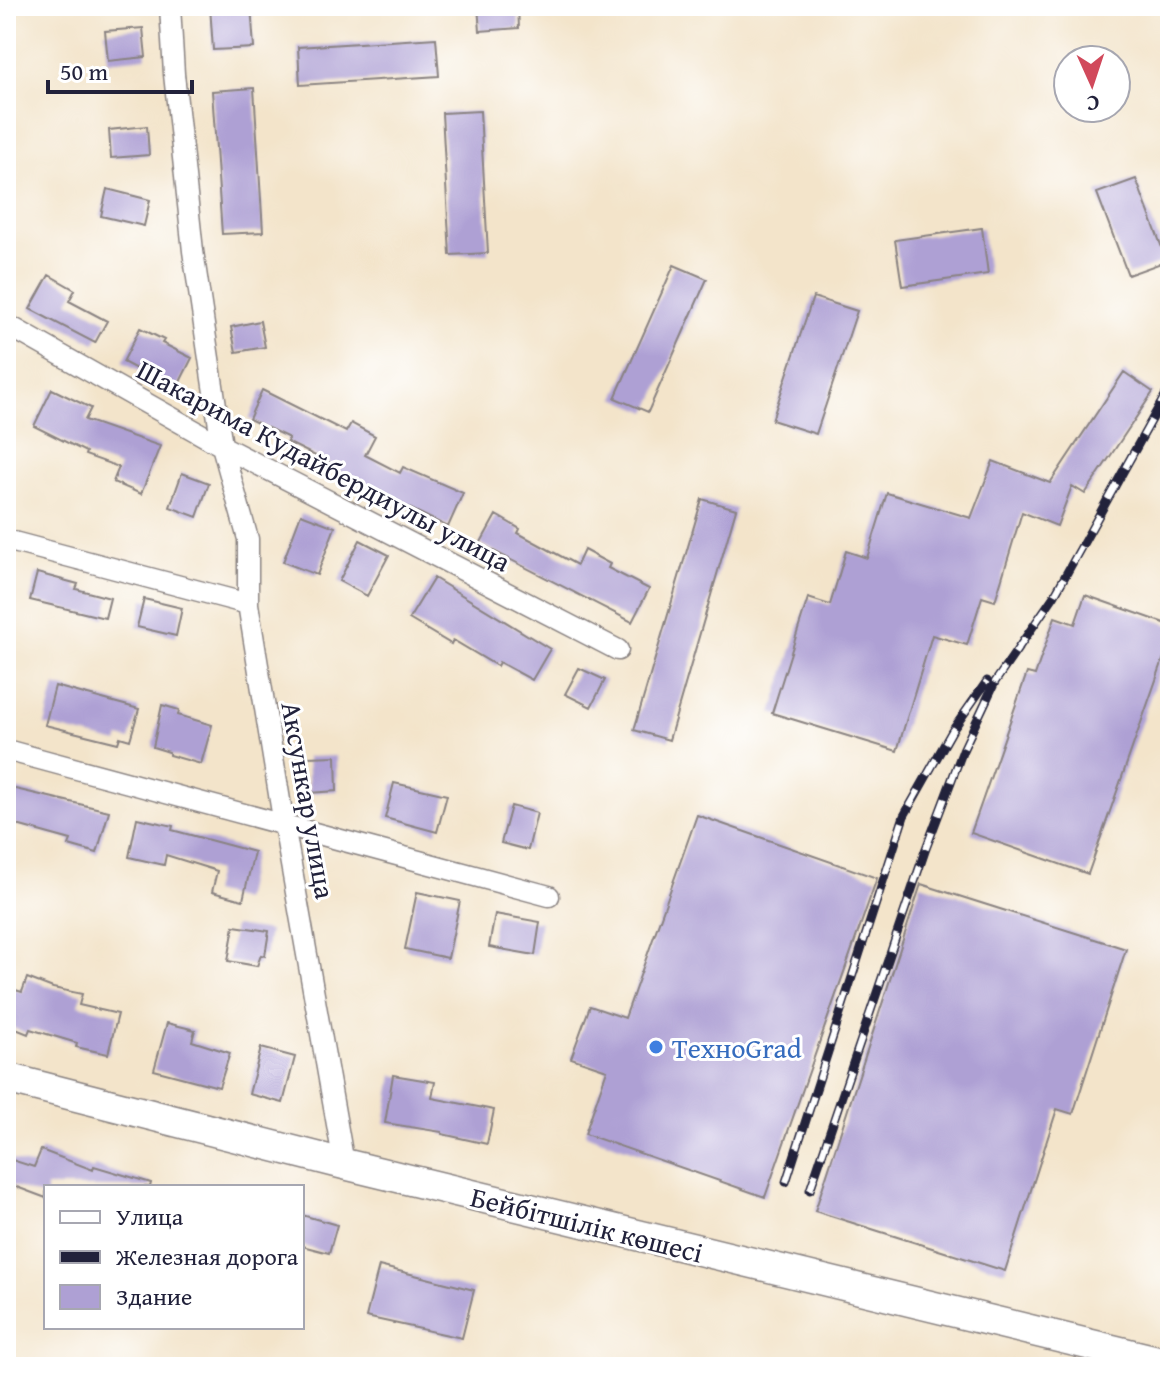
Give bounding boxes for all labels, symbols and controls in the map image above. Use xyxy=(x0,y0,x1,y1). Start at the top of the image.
scale bar xyxy=(48,44,192,94)
north arrow xyxy=(1052,44,1132,124)
text: 50 m xyxy=(60,54,108,89)
text: С xyxy=(1086,88,1100,120)
street label: Шакарима Кудайбердиулы улица xyxy=(130,349,519,582)
street label: Аксункар улица xyxy=(271,698,347,902)
place label: ТехноGrad xyxy=(672,1027,802,1068)
marker: ТехноGrad xyxy=(647,1038,665,1056)
street label: Бейбітшілік көшесі xyxy=(467,1175,708,1273)
legend xyxy=(44,1185,304,1329)
text: Улица xyxy=(116,1199,184,1234)
text: Железная дорога xyxy=(115,1239,299,1274)
text: Здание xyxy=(116,1279,192,1314)

